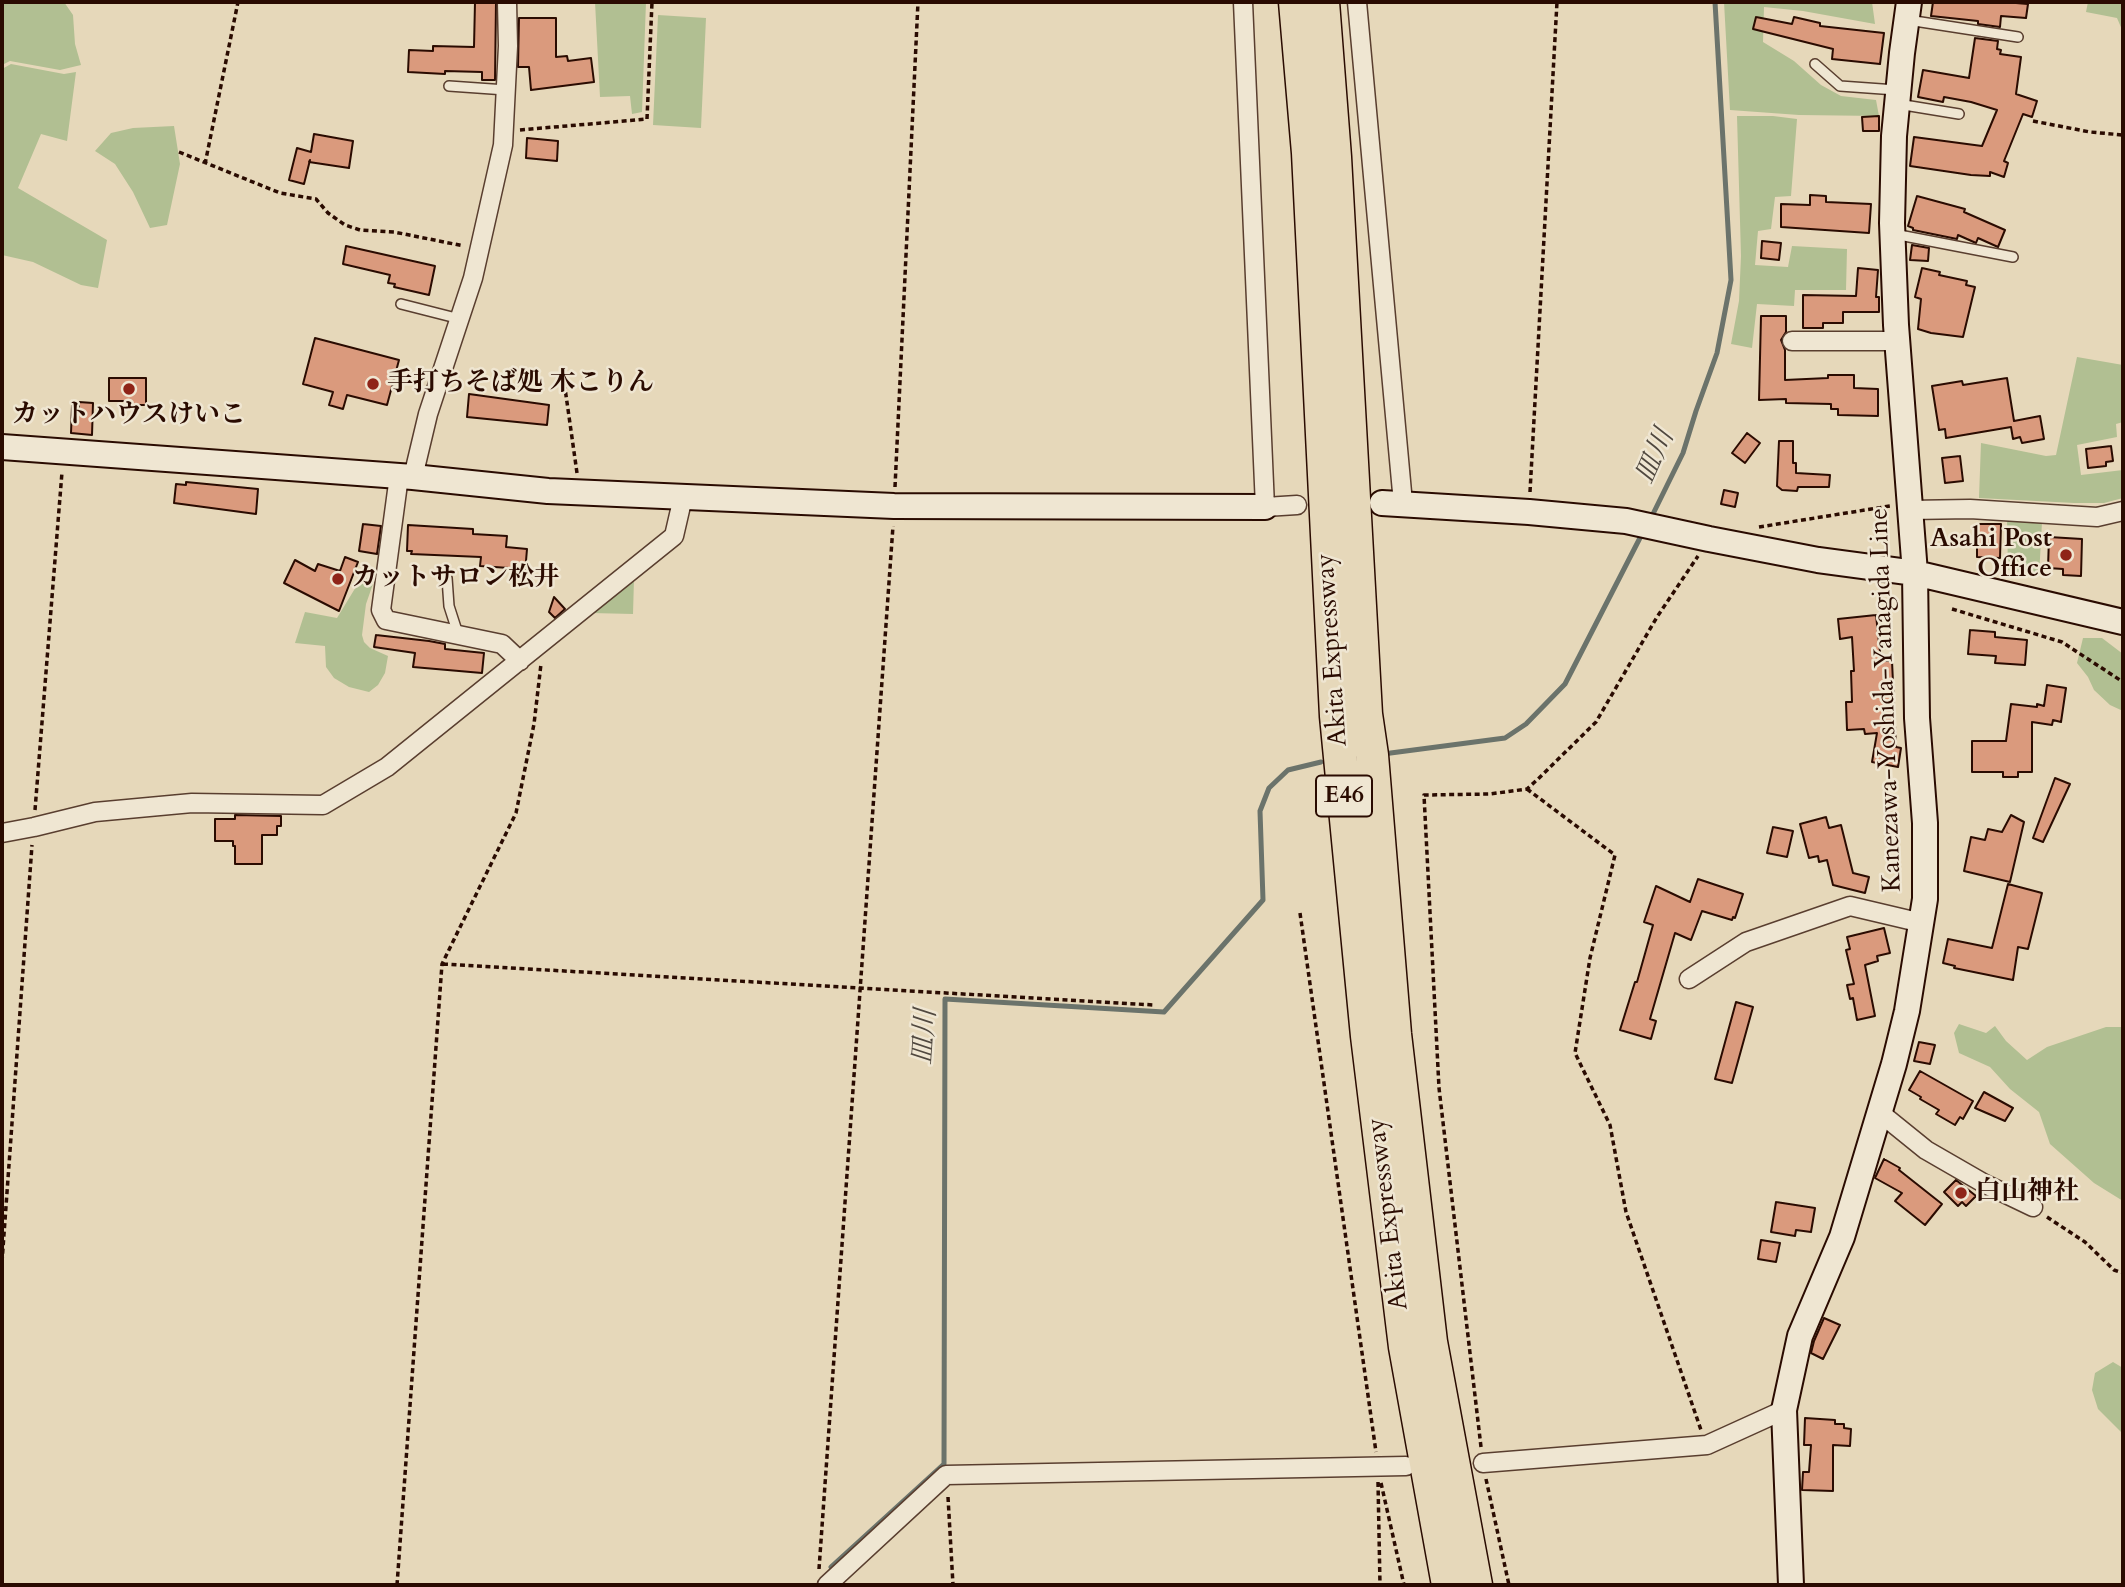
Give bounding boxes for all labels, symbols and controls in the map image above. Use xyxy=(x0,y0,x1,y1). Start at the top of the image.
place label: 手打ちそば処 木こりん xyxy=(387,368,654,400)
marker: 手打ちそば処 木こりん xyxy=(365,376,381,392)
marker: カットハウスけいこ xyxy=(121,381,137,397)
place label: カットハウスけいこ xyxy=(12,400,246,432)
water label: 皿川 xyxy=(1629,425,1683,489)
street label: Kanezawa-Yoshida-Yanagida Line xyxy=(1865,507,1909,893)
place label: Asahi Post Office xyxy=(1930,524,2052,586)
marker: Asahi Post Office xyxy=(2058,547,2074,563)
street label: Akita Expressway xyxy=(1311,552,1355,748)
place label: カットサロン松井 xyxy=(352,563,560,595)
marker: カットサロン松井 xyxy=(330,571,346,587)
road number: E46 xyxy=(1316,776,1372,816)
water label: 皿川 xyxy=(907,1008,945,1066)
street label: Akita Expressway xyxy=(1362,1116,1416,1312)
place label: 白山神社 xyxy=(1975,1177,2079,1209)
marker: 白山神社 xyxy=(1953,1185,1969,1201)

